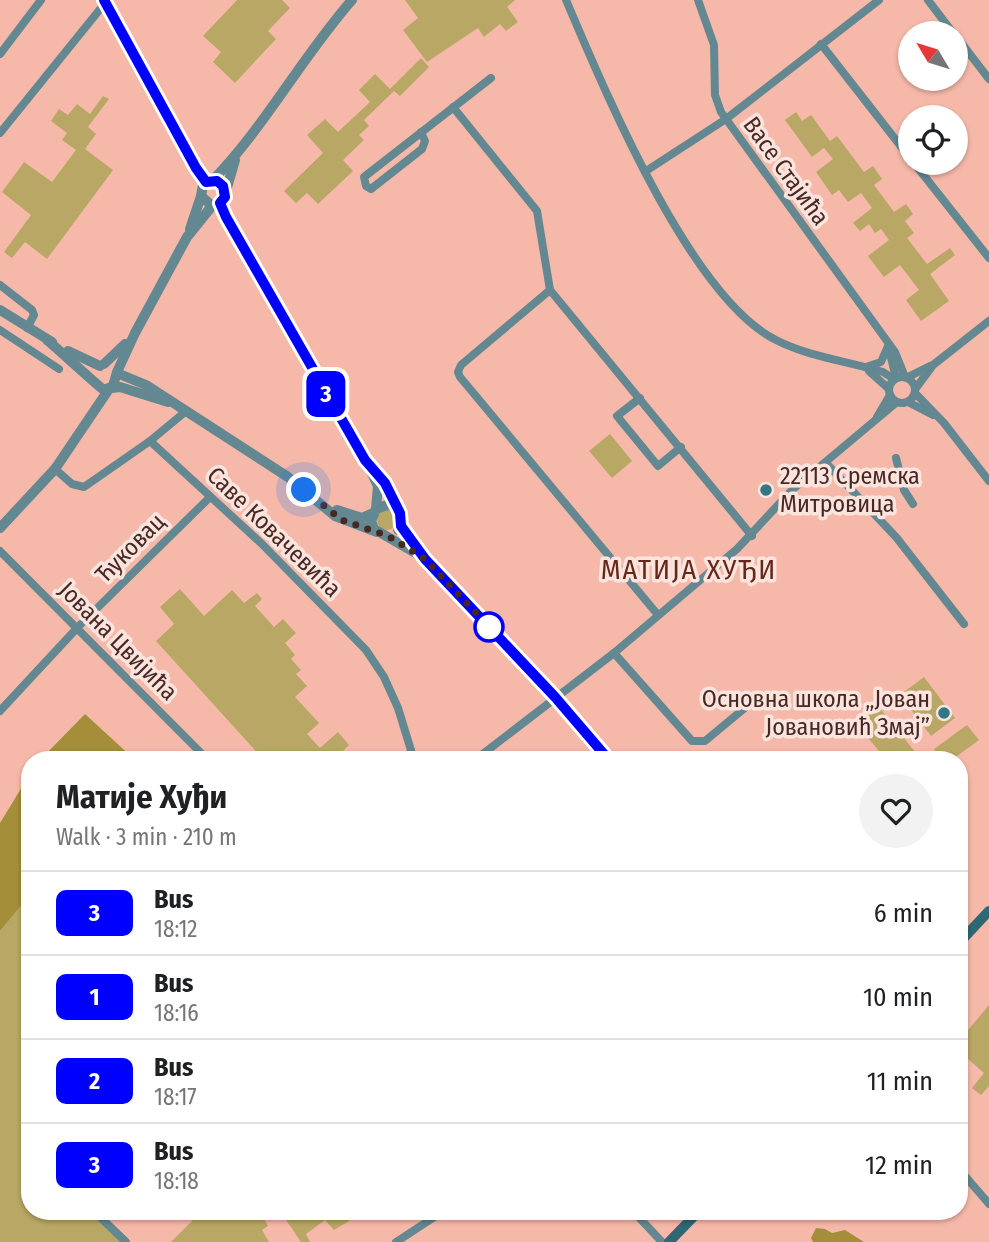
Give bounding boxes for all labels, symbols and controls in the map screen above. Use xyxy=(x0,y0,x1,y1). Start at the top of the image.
north arrow xyxy=(898,21,968,91)
map controls xyxy=(898,21,968,175)
button: locate xyxy=(898,105,968,175)
street label: Васе Стајића xyxy=(737,111,835,231)
line badge: 3 xyxy=(303,371,349,417)
text: 3 xyxy=(320,380,332,408)
street label: Саве Ковачевића xyxy=(201,461,347,603)
place label: 22113 Сремска Митровица xyxy=(780,462,920,518)
your location xyxy=(286,472,321,507)
marker: 22113 Сремска Митровица xyxy=(758,482,774,498)
street label: Ћуковац xyxy=(90,507,171,588)
district label: МАТИЈА ХУЂИ xyxy=(601,553,777,586)
street label: Јована Цвијића xyxy=(53,576,183,706)
unlabelled marker xyxy=(474,612,504,642)
place label: Основна школа „Јован Јовановић Змај” xyxy=(702,685,930,741)
marker: Основна школа „Јован Јовановић Змај” xyxy=(936,705,952,721)
button: heart xyxy=(859,774,933,848)
text: Матије Хуђи xyxy=(56,777,227,817)
text: Walk · 3 min · 210 m xyxy=(56,823,237,851)
text: Bus xyxy=(154,884,193,915)
text: 6 min xyxy=(874,898,933,929)
text: 3 xyxy=(89,899,100,927)
text: 18:12 xyxy=(154,915,198,943)
text: Bus xyxy=(154,968,193,999)
text: 10 min xyxy=(863,982,933,1013)
text: 1 xyxy=(89,983,100,1011)
text: 18:16 xyxy=(154,999,199,1027)
text: Bus xyxy=(154,1052,193,1083)
text: 11 min xyxy=(867,1066,933,1097)
text: 2 xyxy=(89,1067,100,1095)
text: 18:17 xyxy=(154,1083,197,1111)
text: Bus xyxy=(154,1136,193,1167)
text: 12 min xyxy=(865,1150,933,1181)
text: 3 xyxy=(89,1151,100,1179)
text: 18:18 xyxy=(154,1167,199,1195)

